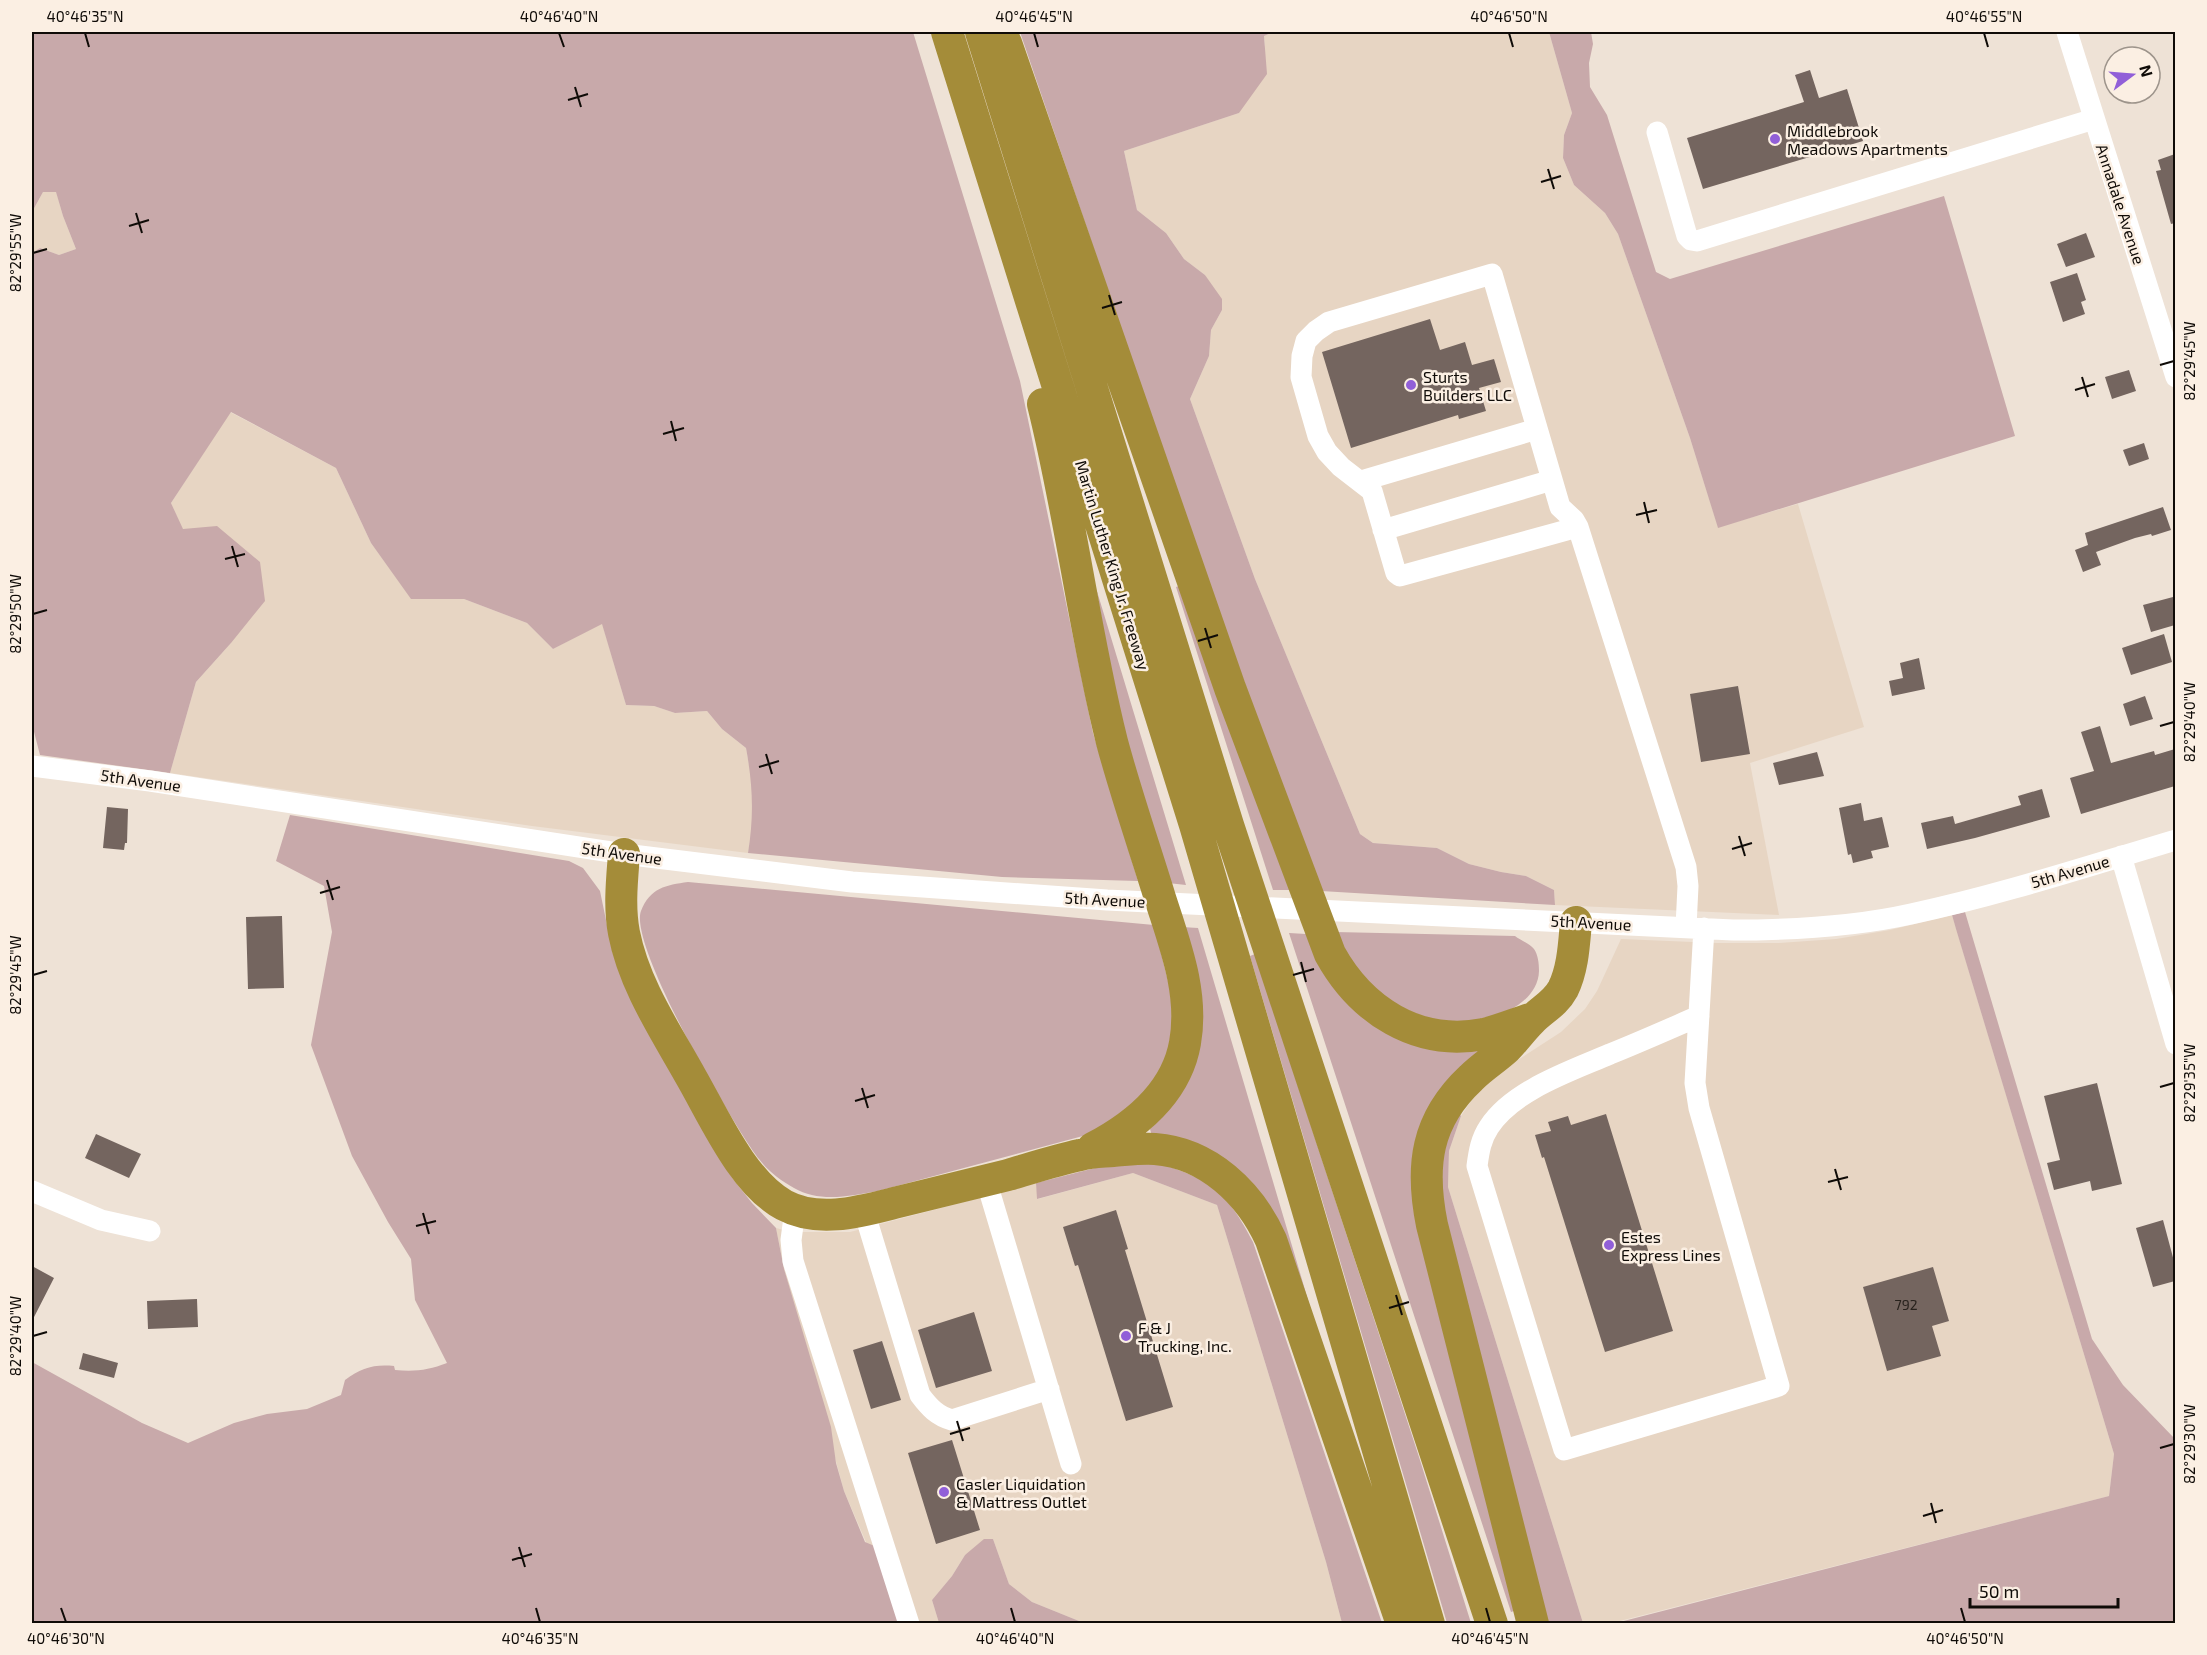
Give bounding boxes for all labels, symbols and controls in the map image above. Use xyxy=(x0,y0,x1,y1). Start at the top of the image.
text: 40°46'35"N xyxy=(47,7,123,25)
text: 40°46'40"N xyxy=(520,7,598,25)
text: 40°46'45"N xyxy=(995,7,1073,25)
text: 40°46'50"N xyxy=(1470,7,1548,25)
text: 40°46'55"N xyxy=(1946,7,2022,25)
north arrow xyxy=(2102,45,2162,105)
text: N xyxy=(2136,63,2158,79)
place label: Middlebrook Meadows Apartments xyxy=(1787,121,1948,158)
marker: Middlebrook Meadows Apartments xyxy=(1768,132,1782,146)
street label: Annadale Avenue xyxy=(2093,141,2149,267)
text: 82°29'55"W xyxy=(6,214,24,292)
text: 82°29'45"W xyxy=(2180,321,2198,401)
place label: Sturts Builders LLC xyxy=(1423,367,1512,404)
marker: Sturts Builders LLC xyxy=(1404,378,1418,392)
street label: Martin Luther King Jr. Freeway xyxy=(1072,458,1154,673)
text: 82°29'50"W xyxy=(6,574,24,654)
text: 82°29'40"W xyxy=(2180,682,2198,762)
street label: 5th Avenue xyxy=(100,765,182,795)
street label: 5th Avenue xyxy=(581,838,663,868)
street label: 5th Avenue xyxy=(2029,851,2111,891)
street label: 5th Avenue xyxy=(1064,887,1146,911)
street label: 5th Avenue xyxy=(1550,910,1632,934)
text: 82°29'45"W xyxy=(6,935,24,1015)
text: 82°29'35"W xyxy=(2180,1043,2198,1123)
place label: Estes Express Lines xyxy=(1621,1227,1721,1264)
marker: Estes Express Lines xyxy=(1602,1238,1616,1252)
text: 82°29'40"W xyxy=(6,1296,24,1376)
house number: 792 xyxy=(1894,1296,1918,1313)
place label: F & J Trucking, Inc. xyxy=(1138,1318,1232,1355)
marker: F & J Trucking, Inc. xyxy=(1119,1329,1133,1343)
text: 82°29'30"W xyxy=(2180,1404,2198,1484)
place label: Casler Liquidation & Mattress Outlet xyxy=(956,1474,1087,1511)
marker: Casler Liquidation & Mattress Outlet xyxy=(937,1485,951,1499)
scale bar xyxy=(1970,1571,2118,1609)
text: 50 m xyxy=(1979,1580,2019,1602)
text: 40°46'30"N xyxy=(27,1629,105,1647)
text: 40°46'35"N xyxy=(502,1629,578,1647)
text: 40°46'40"N xyxy=(976,1629,1054,1647)
text: 40°46'45"N xyxy=(1451,1629,1529,1647)
text: 40°46'50"N xyxy=(1926,1629,2004,1647)

